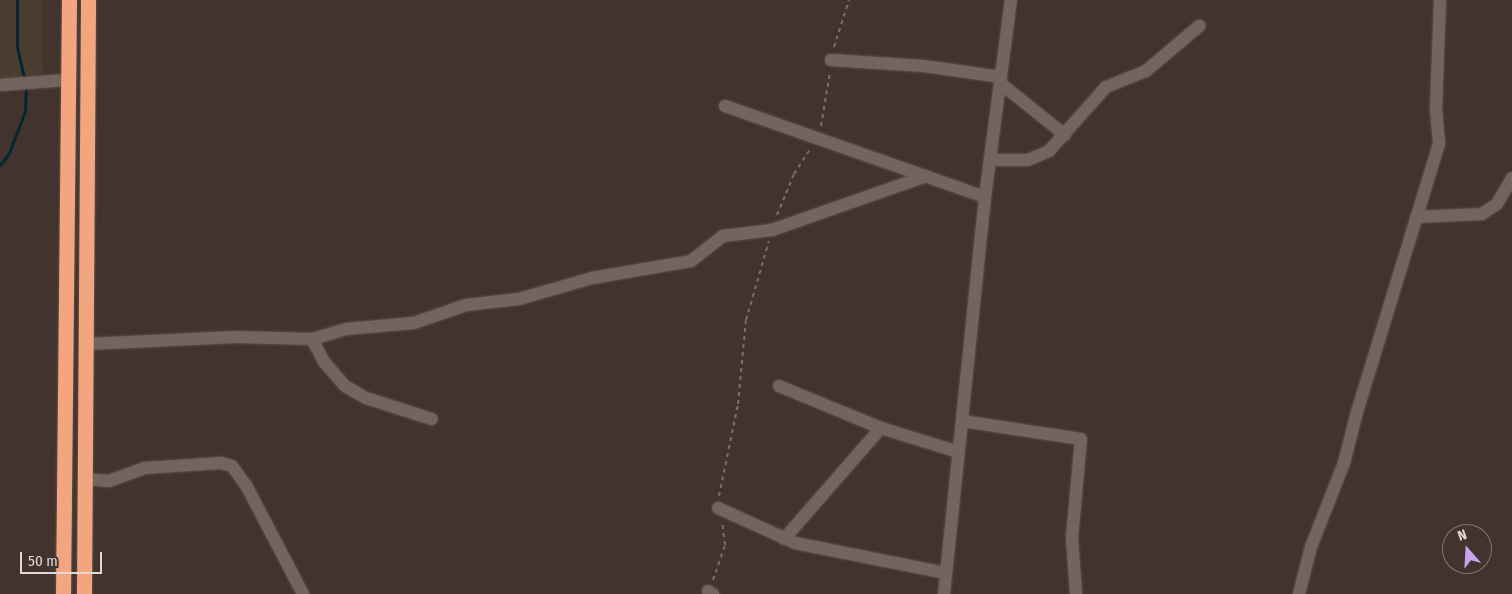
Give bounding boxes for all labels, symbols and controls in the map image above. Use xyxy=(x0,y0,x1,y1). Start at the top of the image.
north arrow xyxy=(1442,524,1492,574)
text: N xyxy=(1456,526,1469,545)
scale bar xyxy=(22,542,105,574)
text: 50 m xyxy=(28,552,58,570)

